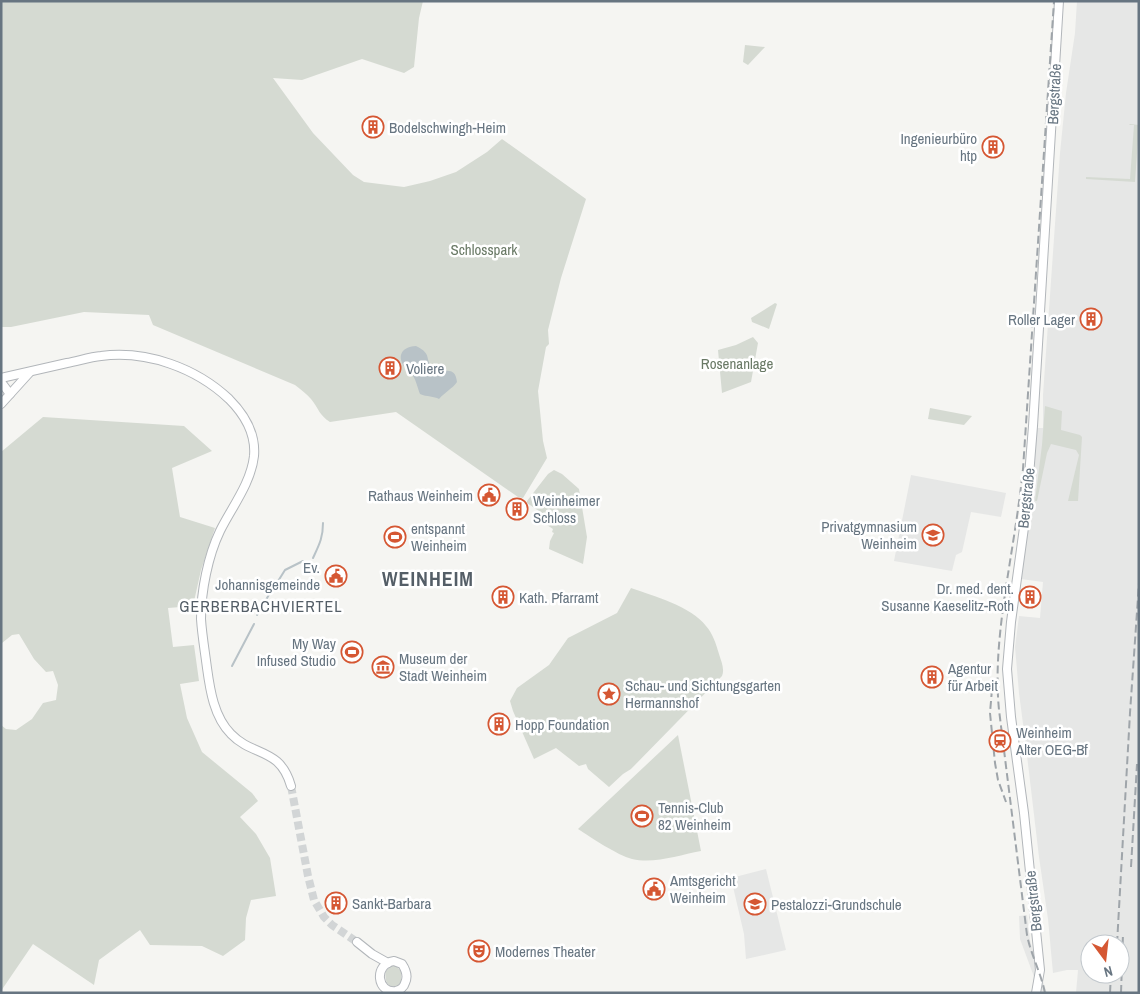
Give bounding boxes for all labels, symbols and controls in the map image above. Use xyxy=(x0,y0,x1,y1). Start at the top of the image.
street label: Bergstraße xyxy=(1042,63,1066,125)
building icon: Bodelschwingh-Heim xyxy=(361,115,385,139)
place label: Bodelschwingh-Heim xyxy=(389,117,506,138)
place label: Ingenieurbüro htp xyxy=(900,128,977,166)
building icon: Ingenieurbüro htp xyxy=(981,135,1005,159)
park label: Schlosspark xyxy=(451,239,518,260)
building icon: Roller Lager xyxy=(1079,307,1103,331)
place label: Roller Lager xyxy=(1008,309,1075,330)
park label: Rosenanlage xyxy=(701,353,773,374)
building icon: Voliere xyxy=(378,356,402,380)
place label: Voliere xyxy=(406,358,444,379)
street label: Bergstraße xyxy=(1012,466,1040,529)
public building icon: Rathaus Weinheim xyxy=(477,483,501,507)
place label: Rathaus Weinheim xyxy=(368,485,473,506)
place label: Weinheimer Schloss xyxy=(533,490,600,528)
building icon: Weinheimer Schloss xyxy=(505,497,529,521)
place label: Privatgymnasium Weinheim xyxy=(821,516,917,554)
place label: entspannt Weinheim xyxy=(411,518,467,556)
school or university icon: Privatgymnasium Weinheim xyxy=(921,523,945,547)
sports icon: entspannt Weinheim xyxy=(383,525,407,549)
place label: Ev. Johannisgemeinde xyxy=(215,557,320,595)
public building icon: Ev. Johannisgemeinde xyxy=(324,564,348,588)
district label: WEINHEIM xyxy=(382,565,474,592)
place label: Dr. med. dent. Susanne Kaeselitz-Roth xyxy=(881,578,1014,616)
building icon: Kath. Pfarramt xyxy=(491,585,515,609)
building icon: Dr. med. dent. Susanne Kaeselitz-Roth xyxy=(1018,585,1042,609)
place label: Kath. Pfarramt xyxy=(519,587,599,608)
district label: GERBERBACHVIERTEL xyxy=(179,595,343,617)
place label: My Way Infused Studio xyxy=(257,633,337,671)
sports icon: My Way Infused Studio xyxy=(340,640,364,664)
place label: Museum der Stadt Weinheim xyxy=(399,648,487,686)
museum icon: Museum der Stadt Weinheim xyxy=(371,655,395,679)
place label: Agentur für Arbeit xyxy=(947,658,999,696)
building icon: Agentur für Arbeit xyxy=(920,665,944,689)
place label: Schau- und Sichtungsgarten Hermannshof xyxy=(625,675,781,713)
place icon: Schau- und Sichtungsgarten Hermannshof xyxy=(597,682,621,706)
building icon: Hopp Foundation xyxy=(487,712,511,736)
place label: Hopp Foundation xyxy=(515,714,609,735)
place label: Weinheim Alter OEG-Bf xyxy=(1015,722,1088,760)
station icon: Weinheim Alter OEG-Bf xyxy=(988,729,1012,753)
place label: Tennis-Club 82 Weinheim xyxy=(658,797,731,835)
sports icon: Tennis-Club 82 Weinheim xyxy=(630,804,654,828)
street label: Bergstraße xyxy=(1019,869,1047,932)
place label: Amtsgericht Weinheim xyxy=(669,870,736,908)
public building icon: Amtsgericht Weinheim xyxy=(642,877,666,901)
building icon: Sankt-Barbara xyxy=(324,891,348,915)
school or university icon: Pestalozzi-Grundschule xyxy=(743,892,767,916)
place label: Sankt-Barbara xyxy=(352,893,431,914)
place label: Pestalozzi-Grundschule xyxy=(771,894,902,915)
north arrow xyxy=(1080,934,1130,984)
theatre icon: Modernes Theater xyxy=(467,939,491,963)
place label: Modernes Theater xyxy=(495,941,595,962)
text: N xyxy=(1102,962,1115,981)

